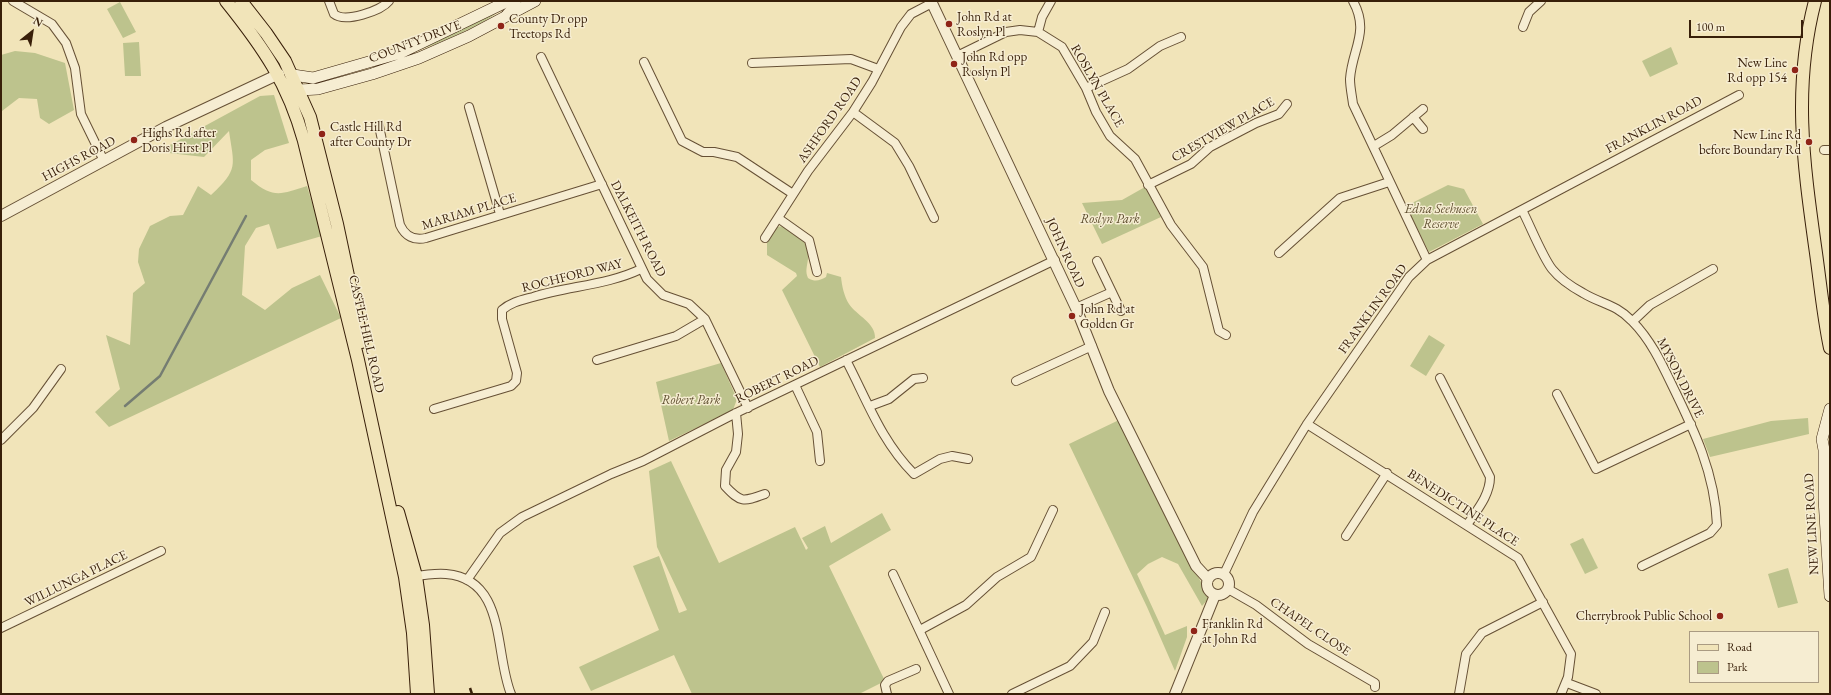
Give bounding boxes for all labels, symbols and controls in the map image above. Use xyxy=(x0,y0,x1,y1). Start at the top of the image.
place label: John Rd at Roslyn Pl xyxy=(957,9,1012,40)
place label: County Dr opp Treetops Rd xyxy=(509,11,587,42)
north arrow xyxy=(12,12,52,52)
scale bar xyxy=(1691,12,1805,38)
text: N xyxy=(31,13,45,30)
street label: COUNTY DRIVE xyxy=(367,17,463,67)
marker: John Rd at Roslyn Pl xyxy=(944,19,954,29)
text: 100 m xyxy=(1696,19,1725,35)
marker: County Dr opp Treetops Rd xyxy=(496,21,506,31)
street label: ROSLYN PLACE xyxy=(1067,42,1127,130)
place label: John Rd opp Roslyn Pl xyxy=(962,49,1027,80)
place label: New Line Rd opp 154 xyxy=(1727,55,1787,86)
marker: John Rd opp Roslyn Pl xyxy=(949,59,959,69)
marker: New Line Rd opp 154 xyxy=(1790,65,1800,75)
street label: ASHFORD ROAD xyxy=(795,74,865,166)
street label: FRANKLIN ROAD xyxy=(1603,93,1705,157)
street label: CRESTVIEW PLACE xyxy=(1169,94,1277,166)
place label: Castle Hill Rd after County Dr xyxy=(330,119,411,150)
place label: Highs Rd after Doris Hirst Pl xyxy=(142,125,216,156)
place label: New Line Rd before Boundary Rd xyxy=(1699,127,1801,158)
marker: Castle Hill Rd after County Dr xyxy=(317,129,327,139)
street label: HIGHS ROAD xyxy=(39,133,119,185)
marker: Highs Rd after Doris Hirst Pl xyxy=(129,135,139,145)
marker: New Line Rd before Boundary Rd xyxy=(1804,137,1814,147)
street label: DALKEITH ROAD xyxy=(607,178,669,280)
street label: MARIAM PLACE xyxy=(420,190,518,234)
park label: Edna Seehusen Reserve xyxy=(1405,201,1477,232)
park label: Roslyn Park xyxy=(1080,211,1140,227)
street label: JOHN ROAD xyxy=(1042,216,1088,290)
street label: ROCHFORD WAY xyxy=(520,256,624,296)
street label: FRANKLIN ROAD xyxy=(1335,261,1411,357)
street label: CASTLE HILL ROAD xyxy=(345,273,387,395)
place label: John Rd at Golden Gr xyxy=(1080,301,1135,332)
marker: John Rd at Golden Gr xyxy=(1067,311,1077,321)
street label: MYSON DRIVE xyxy=(1653,335,1707,421)
street label: ROBERT ROAD xyxy=(733,353,821,407)
park label: Robert Park xyxy=(662,392,720,408)
street label: BENEDICTINE PLACE xyxy=(1405,466,1521,550)
street label: NEW LINE ROAD xyxy=(1802,473,1822,575)
street label: WILLUNGA PLACE xyxy=(22,547,130,611)
street label: CHAPEL CLOSE xyxy=(1267,594,1353,660)
place label: Cherrybrook Public School xyxy=(1576,608,1712,624)
marker: Cherrybrook Public School xyxy=(1715,611,1725,621)
place label: Franklin Rd at John Rd xyxy=(1202,616,1263,647)
marker: Franklin Rd at John Rd xyxy=(1189,626,1199,636)
legend xyxy=(1689,631,1819,683)
text: Road xyxy=(1727,639,1752,655)
text: Park xyxy=(1727,659,1747,675)

